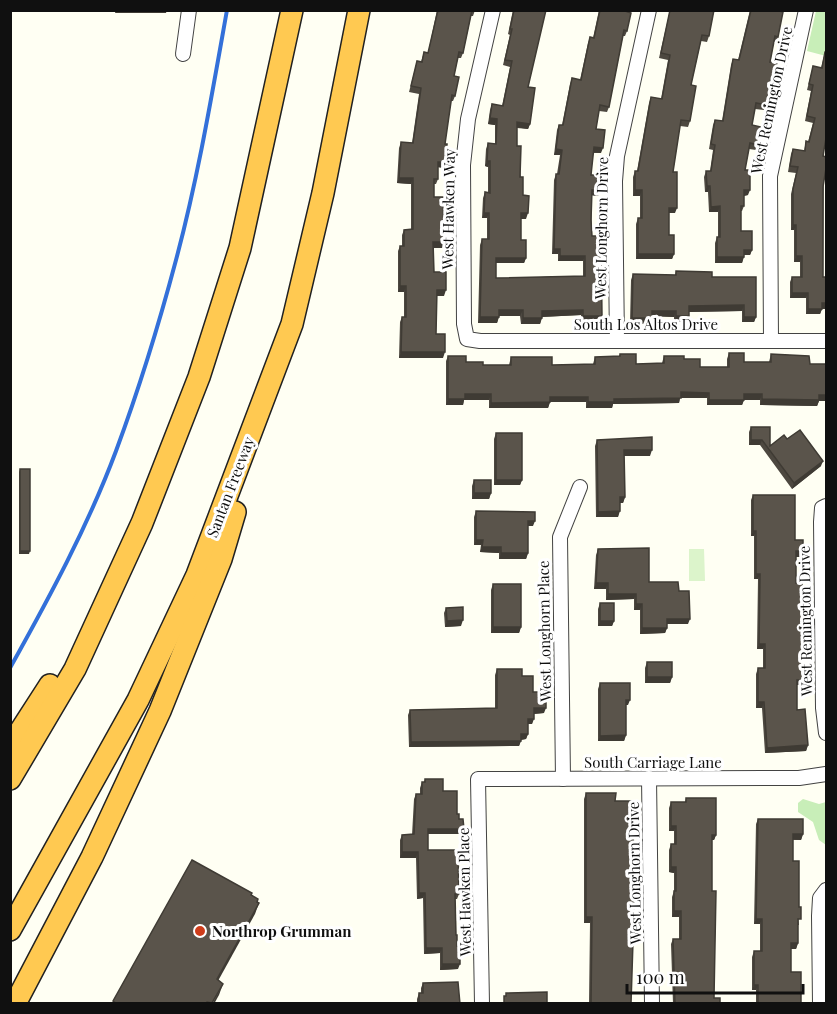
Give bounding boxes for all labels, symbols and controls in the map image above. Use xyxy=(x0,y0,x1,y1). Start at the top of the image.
street label: West Remington Drive xyxy=(745,24,796,177)
street label: West Hawken Way xyxy=(437,148,459,271)
street label: West Longhorn Drive xyxy=(590,157,612,300)
street label: South Los Altos Drive xyxy=(574,314,718,334)
street label: Santan Freeway xyxy=(202,433,259,540)
street label: West Remington Drive xyxy=(794,546,816,697)
street label: West Longhorn Place xyxy=(533,560,555,703)
street label: South Carriage Lane xyxy=(584,752,722,772)
street label: West Longhorn Drive xyxy=(623,802,645,945)
street label: West Hawken Place xyxy=(453,827,475,958)
place label: Northrop Grumman xyxy=(212,921,352,941)
marker: Northrop Grumman xyxy=(193,924,207,938)
scale bar xyxy=(627,957,802,995)
text: 100 m xyxy=(636,965,685,989)

